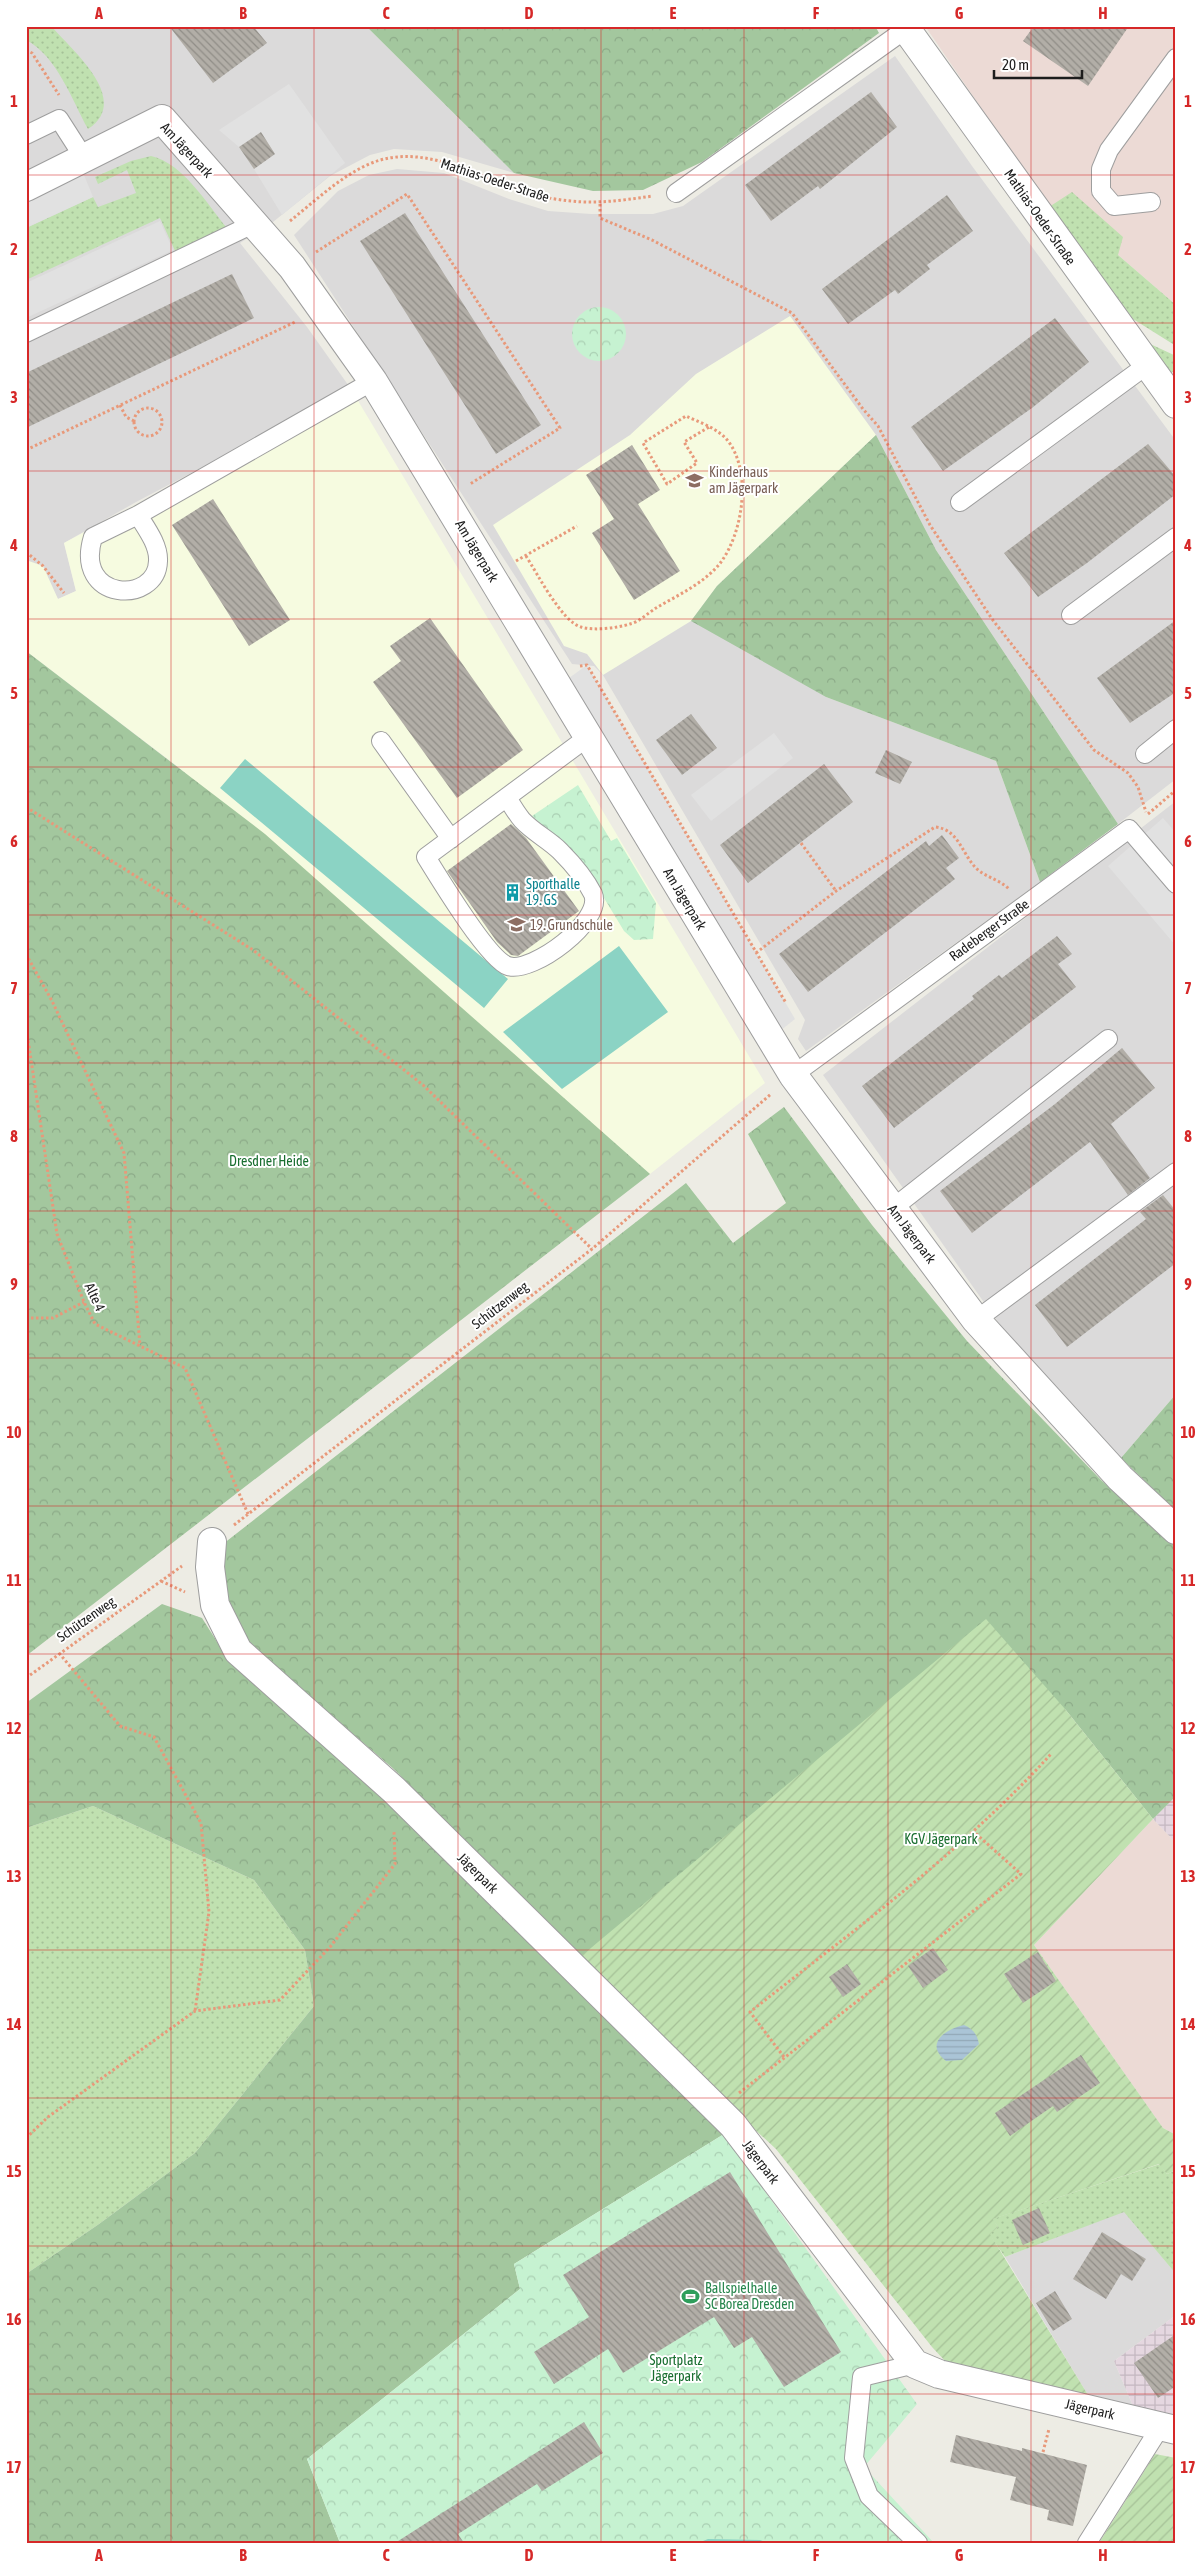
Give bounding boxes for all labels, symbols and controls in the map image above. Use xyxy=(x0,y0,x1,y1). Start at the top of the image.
text: A xyxy=(94,4,103,22)
text: B xyxy=(239,4,247,22)
text: C xyxy=(382,4,390,22)
text: D xyxy=(525,4,534,22)
text: E xyxy=(670,4,677,22)
text: F xyxy=(813,4,820,22)
text: G xyxy=(955,4,964,22)
text: H xyxy=(1098,4,1108,22)
scale bar xyxy=(994,48,1082,80)
text: 20 m xyxy=(1002,56,1029,73)
text: 1 xyxy=(10,92,18,110)
text: 1 xyxy=(1184,92,1192,110)
street label: Am Jägerpark xyxy=(157,119,217,181)
street label: Mathias-Oeder-Straße xyxy=(439,155,551,205)
street label: Mathias-Oeder-Straße xyxy=(1001,166,1079,268)
text: 2 xyxy=(10,240,18,258)
text: 2 xyxy=(1184,240,1192,258)
text: 3 xyxy=(10,388,18,406)
text: 3 xyxy=(1184,388,1192,406)
place label: Kinderhaus am Jägerpark xyxy=(709,464,778,496)
school or university icon: Kinderhaus am Jägerpark xyxy=(685,470,705,490)
street label: Am Jägerpark xyxy=(452,517,502,585)
text: 4 xyxy=(9,536,18,554)
text: 4 xyxy=(1183,536,1192,554)
text: 5 xyxy=(10,684,18,702)
text: 5 xyxy=(1184,684,1192,702)
text: 6 xyxy=(10,832,18,850)
text: 6 xyxy=(1184,832,1192,850)
street label: Am Jägerpark xyxy=(660,865,710,933)
place label: Sporthalle 19. GS xyxy=(526,876,580,908)
building icon: Sporthalle 19. GS xyxy=(502,882,522,902)
street label: Radeberger Straße xyxy=(946,896,1032,964)
school or university icon: 19. Grundschule xyxy=(506,915,526,935)
place label: 19. Grundschule xyxy=(530,917,613,933)
text: 7 xyxy=(10,979,18,997)
text: 7 xyxy=(1184,979,1192,997)
text: 8 xyxy=(10,1127,18,1145)
text: 8 xyxy=(1184,1127,1192,1145)
park label: Dresdner Heide xyxy=(229,1153,309,1169)
street label: Am Jägerpark xyxy=(885,1201,939,1267)
text: 9 xyxy=(10,1275,18,1293)
text: 9 xyxy=(1184,1275,1192,1293)
street label: Schützenweg xyxy=(469,1278,531,1332)
street label: Alte 4 xyxy=(82,1280,109,1314)
text: 10 xyxy=(6,1423,22,1441)
text: 10 xyxy=(1180,1423,1196,1441)
text: 11 xyxy=(6,1571,22,1589)
text: 11 xyxy=(1180,1571,1196,1589)
street label: Schützenweg xyxy=(54,1593,118,1645)
text: 12 xyxy=(6,1719,22,1737)
text: 12 xyxy=(1180,1719,1196,1737)
park label: KGV Jägerpark xyxy=(904,1831,978,1847)
street label: Jägerpark xyxy=(454,1849,502,1897)
text: 13 xyxy=(6,1867,22,1885)
text: 13 xyxy=(1180,1867,1196,1885)
text: 14 xyxy=(6,2015,22,2033)
text: 14 xyxy=(1180,2015,1196,2033)
street label: Jägerpark xyxy=(739,2137,783,2187)
text: 15 xyxy=(6,2162,22,2180)
text: 15 xyxy=(1180,2162,1196,2180)
place label: Ballspielhalle SC Borea Dresden xyxy=(705,2280,794,2312)
sports icon: Ballspielhalle SC Borea Dresden xyxy=(681,2286,701,2306)
text: 16 xyxy=(6,2310,22,2328)
text: 16 xyxy=(1180,2310,1196,2328)
park label: Sportplatz Jägerpark xyxy=(649,2352,703,2384)
street label: Jägerpark xyxy=(1064,2396,1116,2422)
text: 17 xyxy=(6,2458,22,2476)
text: 17 xyxy=(1180,2458,1196,2476)
text: A xyxy=(94,2546,103,2564)
text: B xyxy=(239,2546,247,2564)
text: C xyxy=(382,2546,390,2564)
text: D xyxy=(525,2546,534,2564)
text: E xyxy=(670,2546,677,2564)
text: F xyxy=(813,2546,820,2564)
text: G xyxy=(955,2546,964,2564)
text: H xyxy=(1098,2546,1108,2564)

